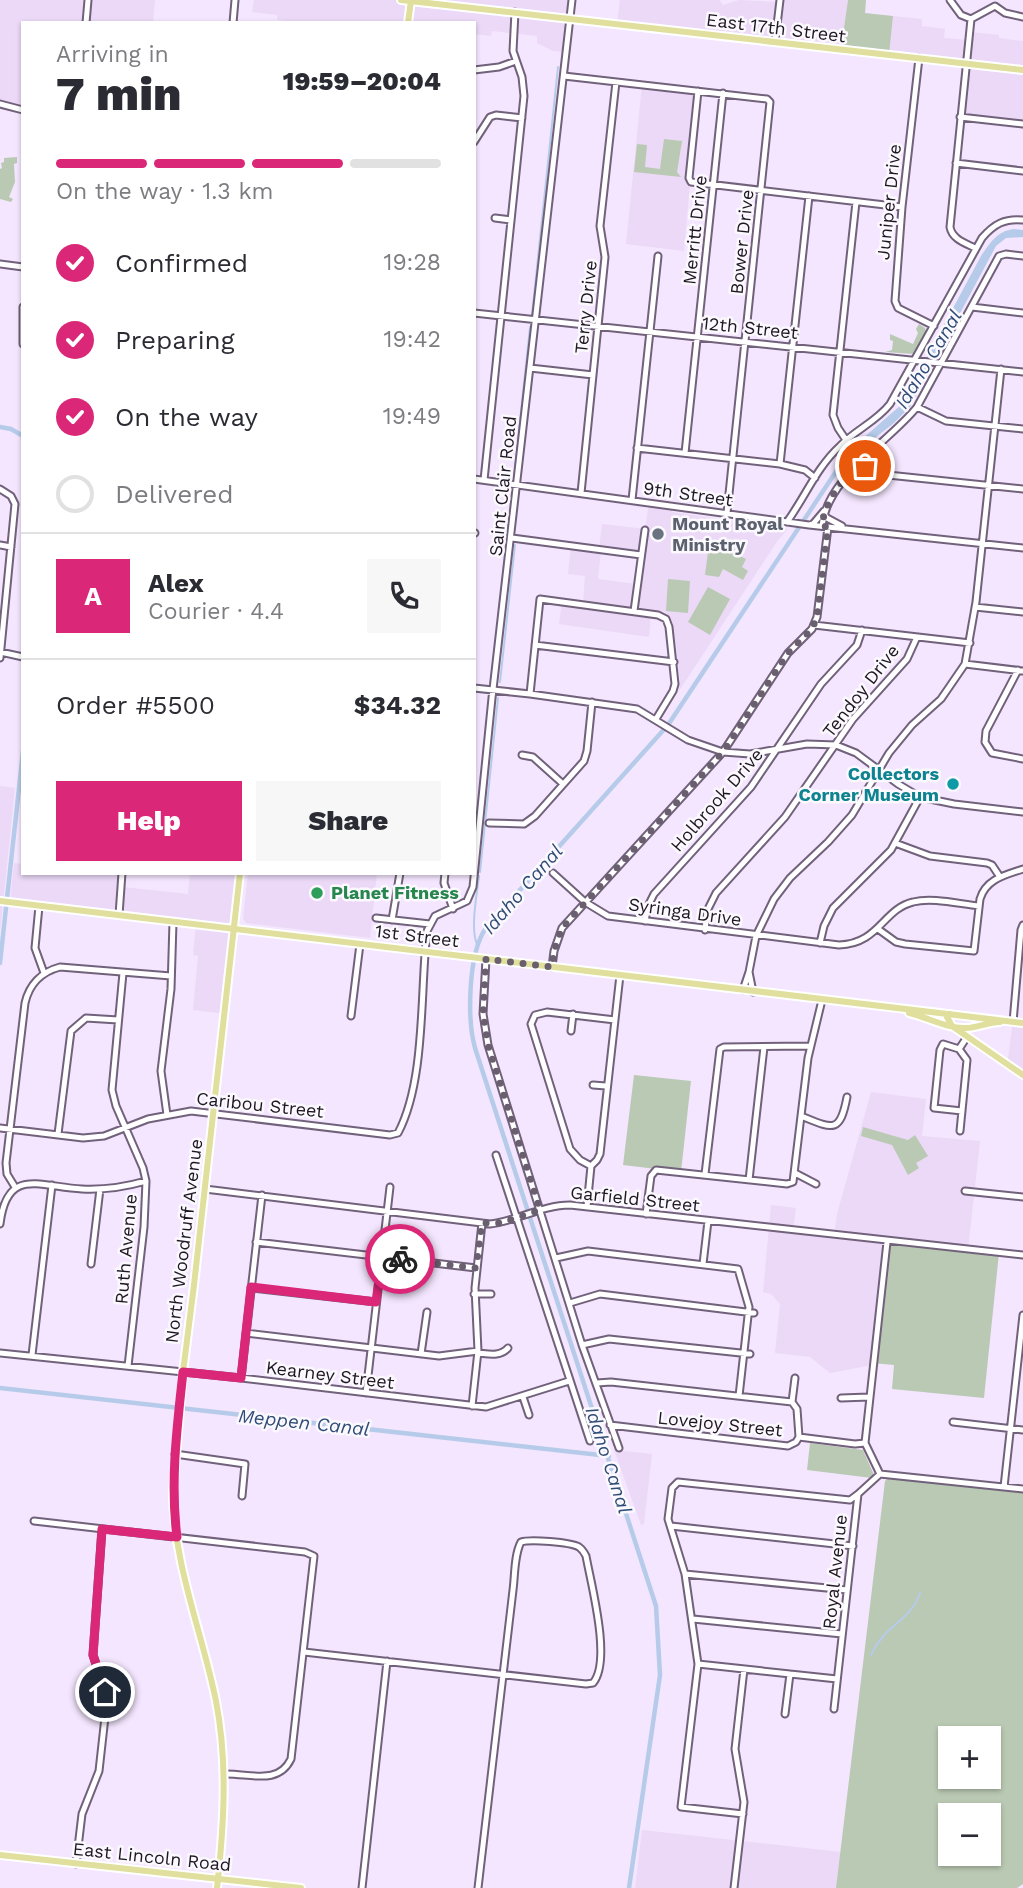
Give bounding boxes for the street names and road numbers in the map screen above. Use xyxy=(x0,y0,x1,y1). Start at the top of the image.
street label: East 17th Street xyxy=(705,9,848,47)
street label: Juniper Drive xyxy=(872,143,905,261)
street label: Merritt Drive xyxy=(678,174,711,286)
street label: Bower Drive xyxy=(726,189,757,295)
street label: Terry Drive xyxy=(570,259,601,355)
street label: 12th Street xyxy=(701,312,800,343)
street label: Saint Clair Road xyxy=(485,415,520,557)
street label: 9th Street xyxy=(642,477,735,510)
street label: Tendoy Drive xyxy=(818,640,903,741)
street label: Holbrook Drive xyxy=(666,744,767,856)
street label: Syringa Drive xyxy=(627,893,743,930)
street label: 1st Street xyxy=(374,920,461,951)
street label: Caribou Street xyxy=(195,1087,325,1122)
street label: North Woodruff Avenue xyxy=(161,1138,206,1344)
street label: Garfield Street xyxy=(569,1181,701,1216)
street label: Ruth Avenue xyxy=(110,1193,141,1305)
street label: Kearney Street xyxy=(265,1356,396,1393)
street label: Lovejoy Street xyxy=(657,1407,784,1441)
street label: Royal Avenue xyxy=(818,1513,851,1630)
street label: East Lincoln Road xyxy=(72,1838,232,1875)

